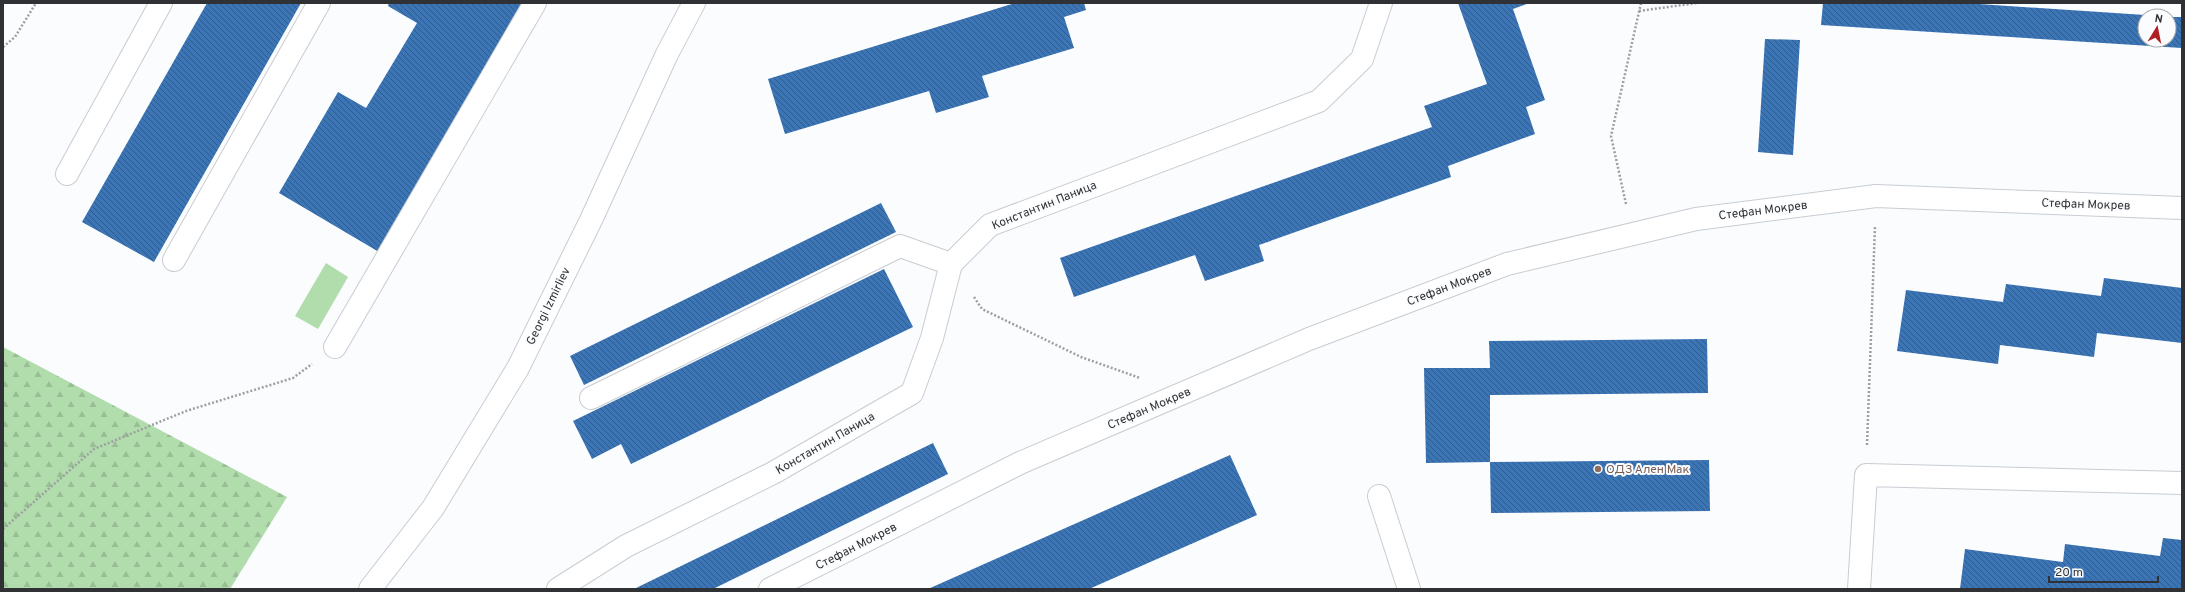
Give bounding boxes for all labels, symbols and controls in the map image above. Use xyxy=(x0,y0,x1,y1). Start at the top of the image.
north arrow xyxy=(2137,8,2177,48)
text: N xyxy=(2153,12,2164,27)
street label: Константин Паница xyxy=(990,178,1099,234)
street label: Стефан Мокрев xyxy=(2041,195,2131,215)
street label: Стефан Мокрев xyxy=(1718,198,1808,224)
street label: Стефан Мокрев xyxy=(1405,263,1494,310)
street label: Georgi Izmirliev xyxy=(523,265,575,348)
street label: Стефан Мокрев xyxy=(1105,384,1194,434)
street label: Константин Паница xyxy=(773,409,878,479)
place label: ОДЗ Ален Мак xyxy=(1606,462,1689,478)
marker: ОДЗ Ален Мак xyxy=(1593,464,1603,474)
street label: Стефан Мокрев xyxy=(813,519,900,574)
scale bar xyxy=(2049,558,2158,584)
text: 20 m xyxy=(2055,565,2083,581)

